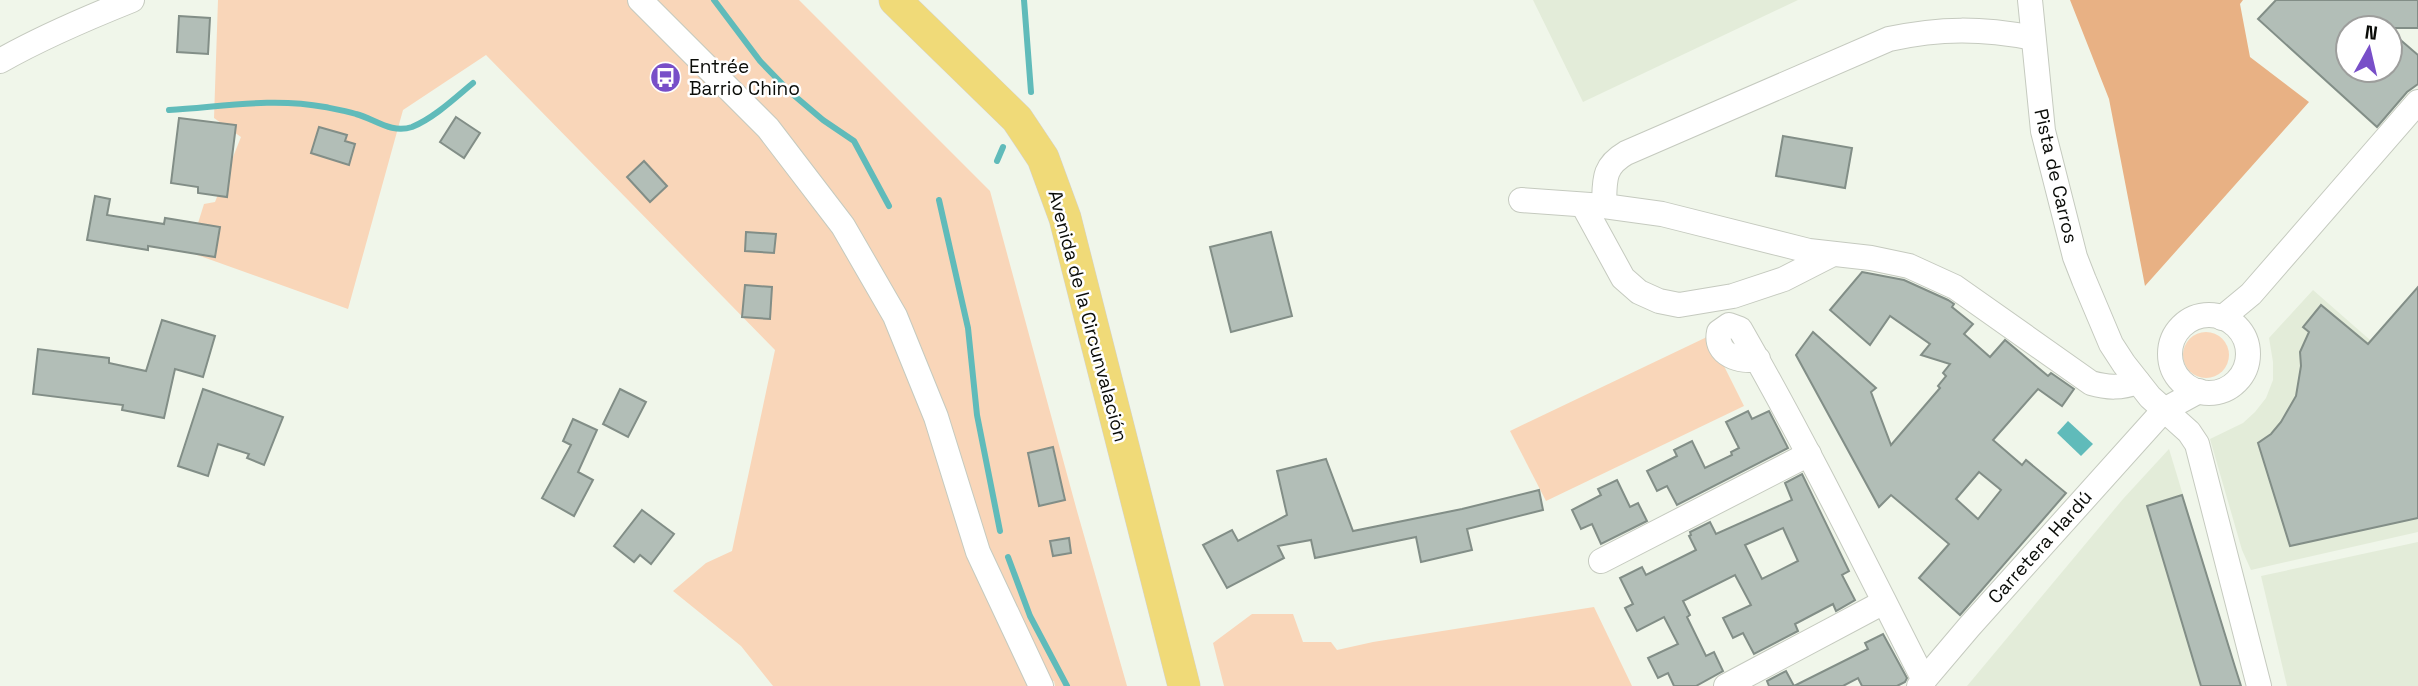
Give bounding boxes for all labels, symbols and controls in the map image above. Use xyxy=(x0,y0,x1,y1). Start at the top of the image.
north arrow xyxy=(2334,14,2404,84)
text: N xyxy=(2363,19,2379,46)
place label: Entrée Barrio Chino xyxy=(689,54,800,101)
bus stop icon: Entrée Barrio Chino xyxy=(649,60,683,94)
street label: Pista de Carros xyxy=(2028,106,2084,246)
street label: Avenida de la Circunvalación xyxy=(1042,187,1134,445)
street label: Carretera Hardú xyxy=(1982,485,2098,609)

